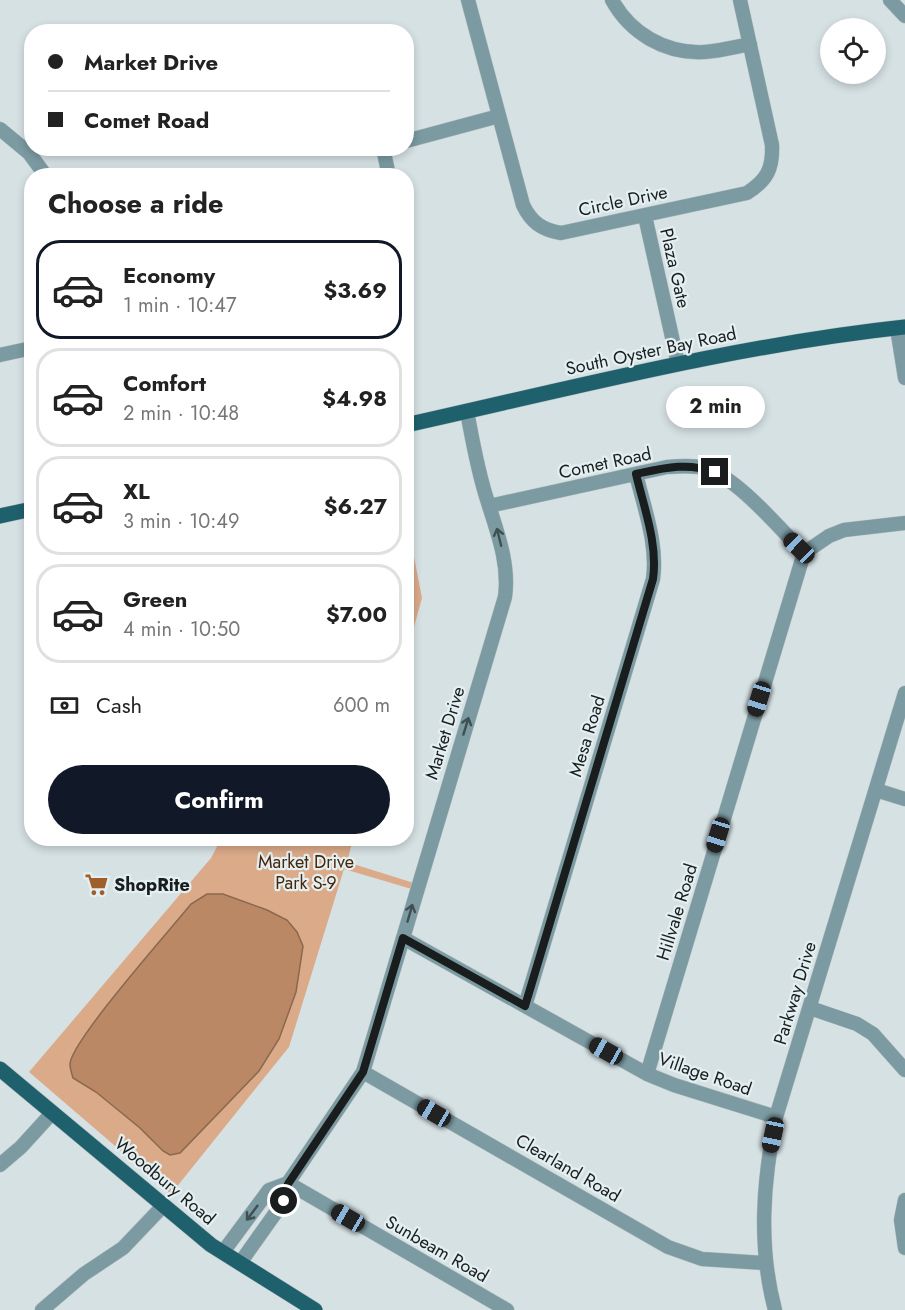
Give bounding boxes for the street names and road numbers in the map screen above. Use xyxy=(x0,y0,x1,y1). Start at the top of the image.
street label: Circle Drive xyxy=(576,179,670,223)
street label: Plaza Gate xyxy=(653,226,697,310)
street label: South Oyster Bay Road xyxy=(563,320,739,382)
street label: Comet Road xyxy=(556,441,654,485)
street label: Market Drive xyxy=(419,683,471,783)
street label: Mesa Road xyxy=(562,692,612,780)
street label: Hillvale Road xyxy=(650,860,704,964)
street label: Parkway Drive xyxy=(767,938,823,1048)
street label: Village Road xyxy=(655,1046,755,1102)
street label: Clearland Road xyxy=(511,1127,625,1209)
street label: Woodbury Road xyxy=(109,1131,221,1231)
street label: Sunbeam Road xyxy=(381,1209,493,1289)

